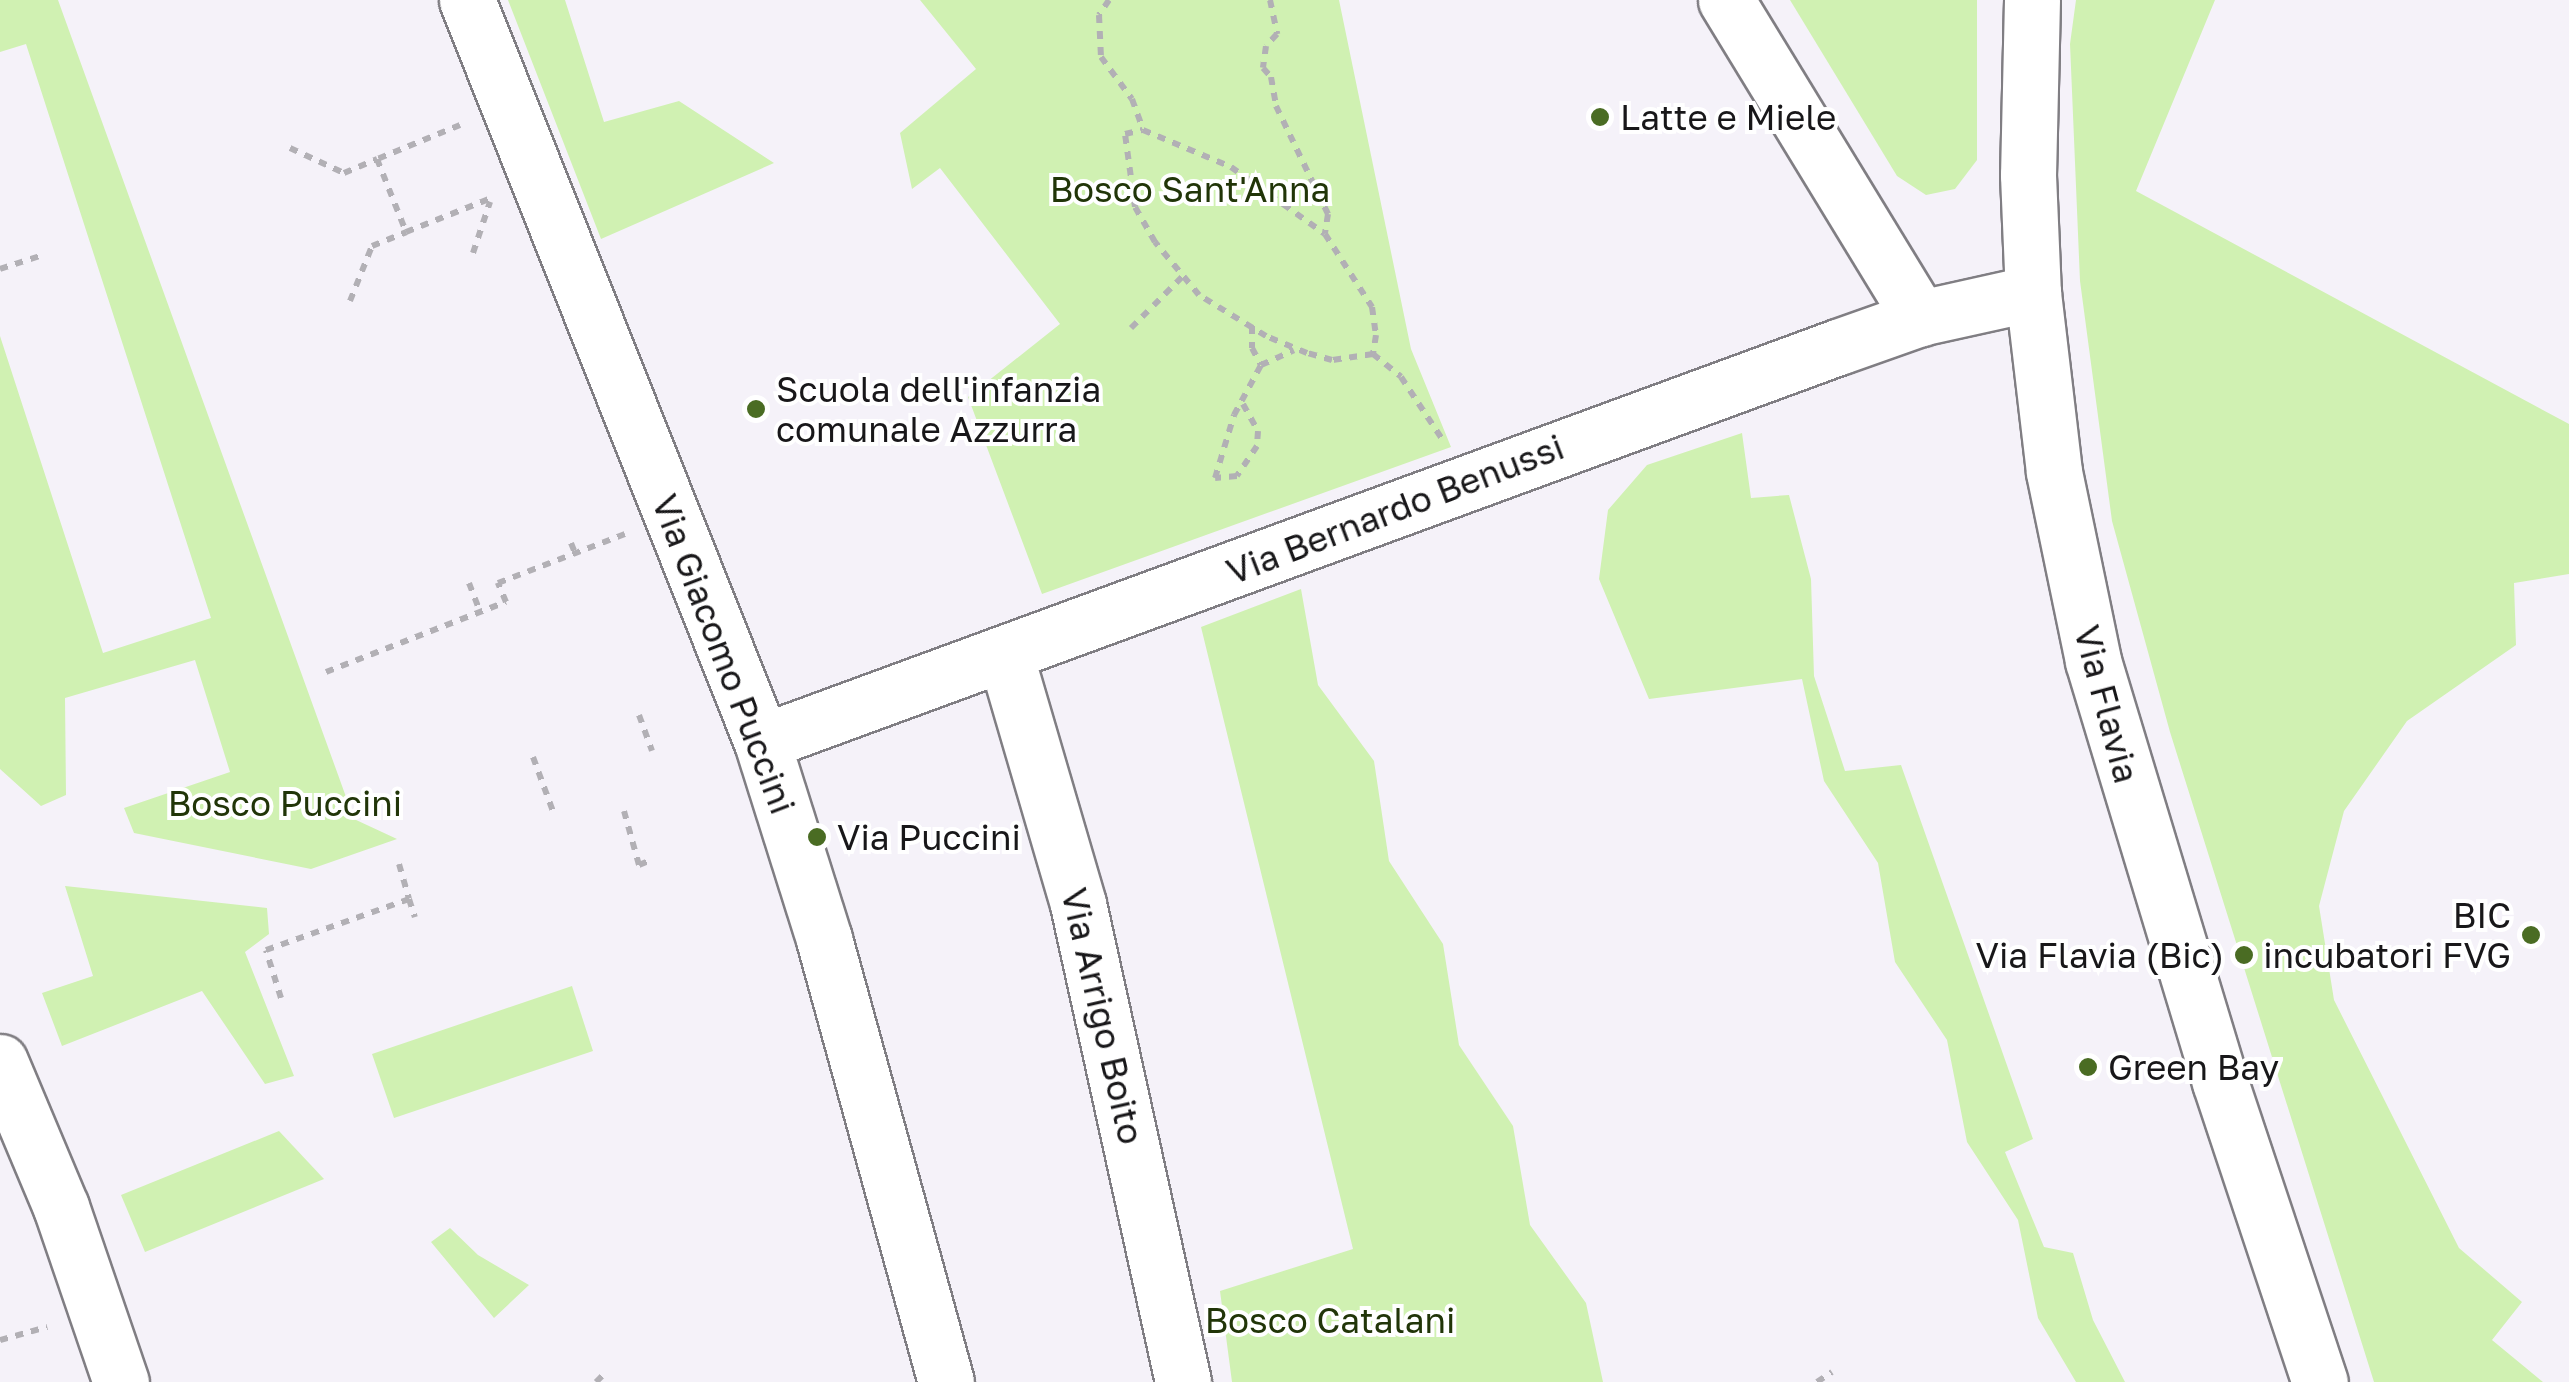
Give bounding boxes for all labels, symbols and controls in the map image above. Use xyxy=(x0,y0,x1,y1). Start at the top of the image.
place label: Latte e Miele xyxy=(1620,96,1836,138)
marker: Latte e Miele xyxy=(1589,106,1611,128)
park label: Bosco Sant'Anna xyxy=(1050,168,1330,210)
place label: Scuola dell'infanzia comunale Azzurra xyxy=(776,368,1101,450)
marker: Scuola dell'infanzia comunale Azzurra xyxy=(745,398,767,420)
street label: Via Bernardo Benussi xyxy=(1221,425,1569,593)
street label: Via Giacomo Puccini xyxy=(644,488,804,820)
street label: Via Flavia xyxy=(2066,621,2148,787)
park label: Bosco Puccini xyxy=(168,782,402,824)
place label: Via Puccini xyxy=(837,816,1021,858)
marker: Via Puccini xyxy=(806,826,828,848)
street label: Via Arrigo Boito xyxy=(1053,884,1153,1148)
place label: BIC incubatori FVG xyxy=(2263,894,2511,976)
marker: BIC incubatori FVG xyxy=(2520,924,2542,946)
place label: Via Flavia (Bic) xyxy=(1976,934,2224,976)
marker: Via Flavia (Bic) xyxy=(2233,944,2255,966)
place label: Green Bay xyxy=(2108,1046,2279,1088)
marker: Green Bay xyxy=(2077,1056,2099,1078)
park label: Bosco Catalani xyxy=(1205,1299,1455,1341)

